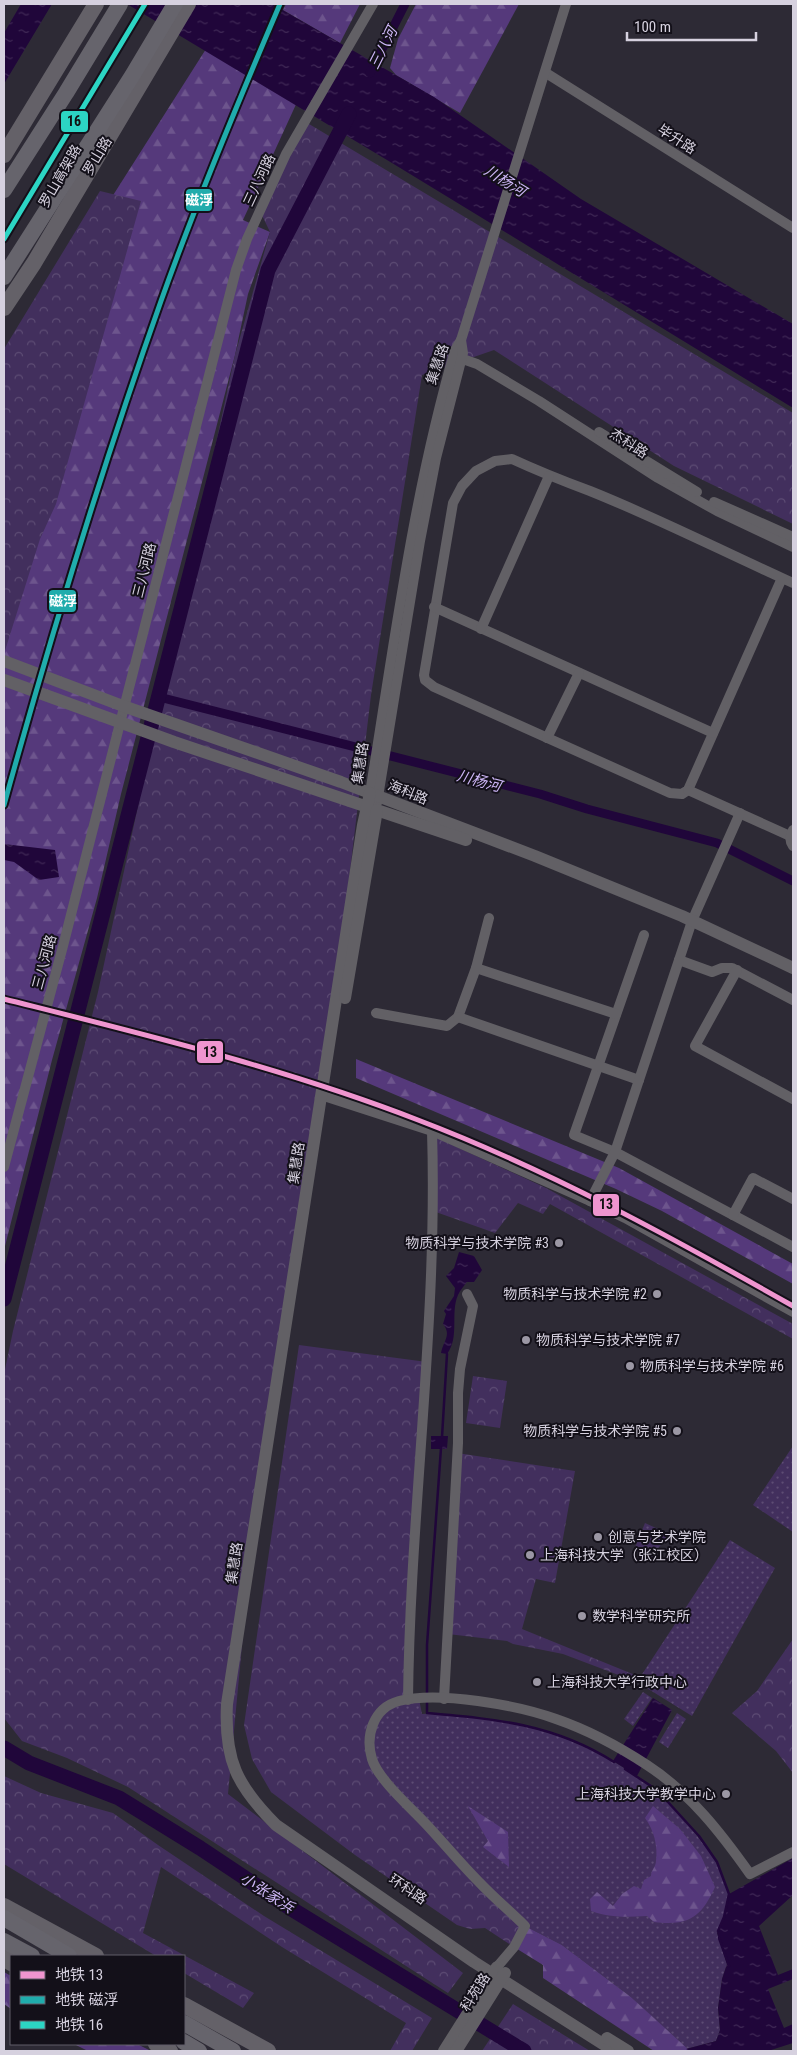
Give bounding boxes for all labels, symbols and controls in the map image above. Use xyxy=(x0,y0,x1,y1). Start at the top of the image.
scale bar xyxy=(627,10,756,42)
text: 100 m xyxy=(634,18,671,36)
water label: 三八河 xyxy=(365,21,403,72)
line badge: 16 xyxy=(60,110,89,133)
text: 16 xyxy=(67,113,81,129)
street label: 毕升路 xyxy=(655,121,699,157)
street label: 罗山路 xyxy=(79,134,115,178)
street label: 罗山高架路 xyxy=(36,142,84,210)
street label: 三八河路 xyxy=(240,151,278,209)
water label: 川杨河 xyxy=(481,161,531,202)
line badge: 磁浮 xyxy=(185,188,213,212)
text: 磁浮 xyxy=(185,192,213,208)
street label: 集慧路 xyxy=(423,342,451,386)
street label: 杰科路 xyxy=(607,425,651,461)
street label: 三八河路 xyxy=(129,541,159,599)
line badge: 磁浮 xyxy=(48,589,77,613)
text: 磁浮 xyxy=(49,593,77,609)
street label: 集慧路 xyxy=(349,741,371,785)
water label: 川杨河 xyxy=(455,766,506,796)
street label: 海科路 xyxy=(386,777,430,807)
street label: 三八河路 xyxy=(29,933,59,991)
line badge: 13 xyxy=(196,1040,224,1064)
text: 13 xyxy=(203,1044,217,1060)
street label: 集慧路 xyxy=(285,1141,307,1185)
line badge: 13 xyxy=(592,1193,620,1217)
text: 13 xyxy=(599,1196,613,1212)
place label: 物质科学与技术学院 #3 xyxy=(405,1235,549,1251)
marker: 物质科学与技术学院 #3 xyxy=(553,1237,565,1249)
place label: 物质科学与技术学院 #2 xyxy=(503,1286,647,1302)
marker: 物质科学与技术学院 #2 xyxy=(651,1288,663,1300)
place label: 物质科学与技术学院 #7 xyxy=(536,1332,680,1348)
marker: 物质科学与技术学院 #7 xyxy=(520,1334,532,1346)
place label: 物质科学与技术学院 #6 xyxy=(640,1358,784,1374)
marker: 物质科学与技术学院 #6 xyxy=(624,1360,636,1372)
place label: 物质科学与技术学院 #5 xyxy=(523,1423,667,1439)
marker: 物质科学与技术学院 #5 xyxy=(671,1425,683,1437)
place label: 创意与艺术学院 xyxy=(608,1529,706,1545)
marker: 创意与艺术学院 xyxy=(592,1531,604,1543)
street label: 集慧路 xyxy=(223,1541,245,1585)
place label: 上海科技大学（张江校区） xyxy=(540,1547,708,1563)
marker: 上海科技大学（张江校区） xyxy=(524,1549,536,1561)
place label: 数学科学研究所 xyxy=(592,1608,690,1624)
marker: 数学科学研究所 xyxy=(576,1610,588,1622)
place label: 上海科技大学行政中心 xyxy=(547,1674,687,1690)
marker: 上海科技大学行政中心 xyxy=(531,1676,543,1688)
place label: 上海科技大学教学中心 xyxy=(576,1786,716,1802)
marker: 上海科技大学教学中心 xyxy=(720,1788,732,1800)
water label: 小张家浜 xyxy=(237,1869,299,1918)
street label: 环科路 xyxy=(386,1871,430,1907)
legend xyxy=(10,1955,185,2045)
text: 地铁 13 xyxy=(55,1966,103,1984)
street label: 科苑路 xyxy=(457,1970,493,2014)
text: 地铁 磁浮 xyxy=(55,1991,118,2009)
text: 地铁 16 xyxy=(55,2016,103,2034)

